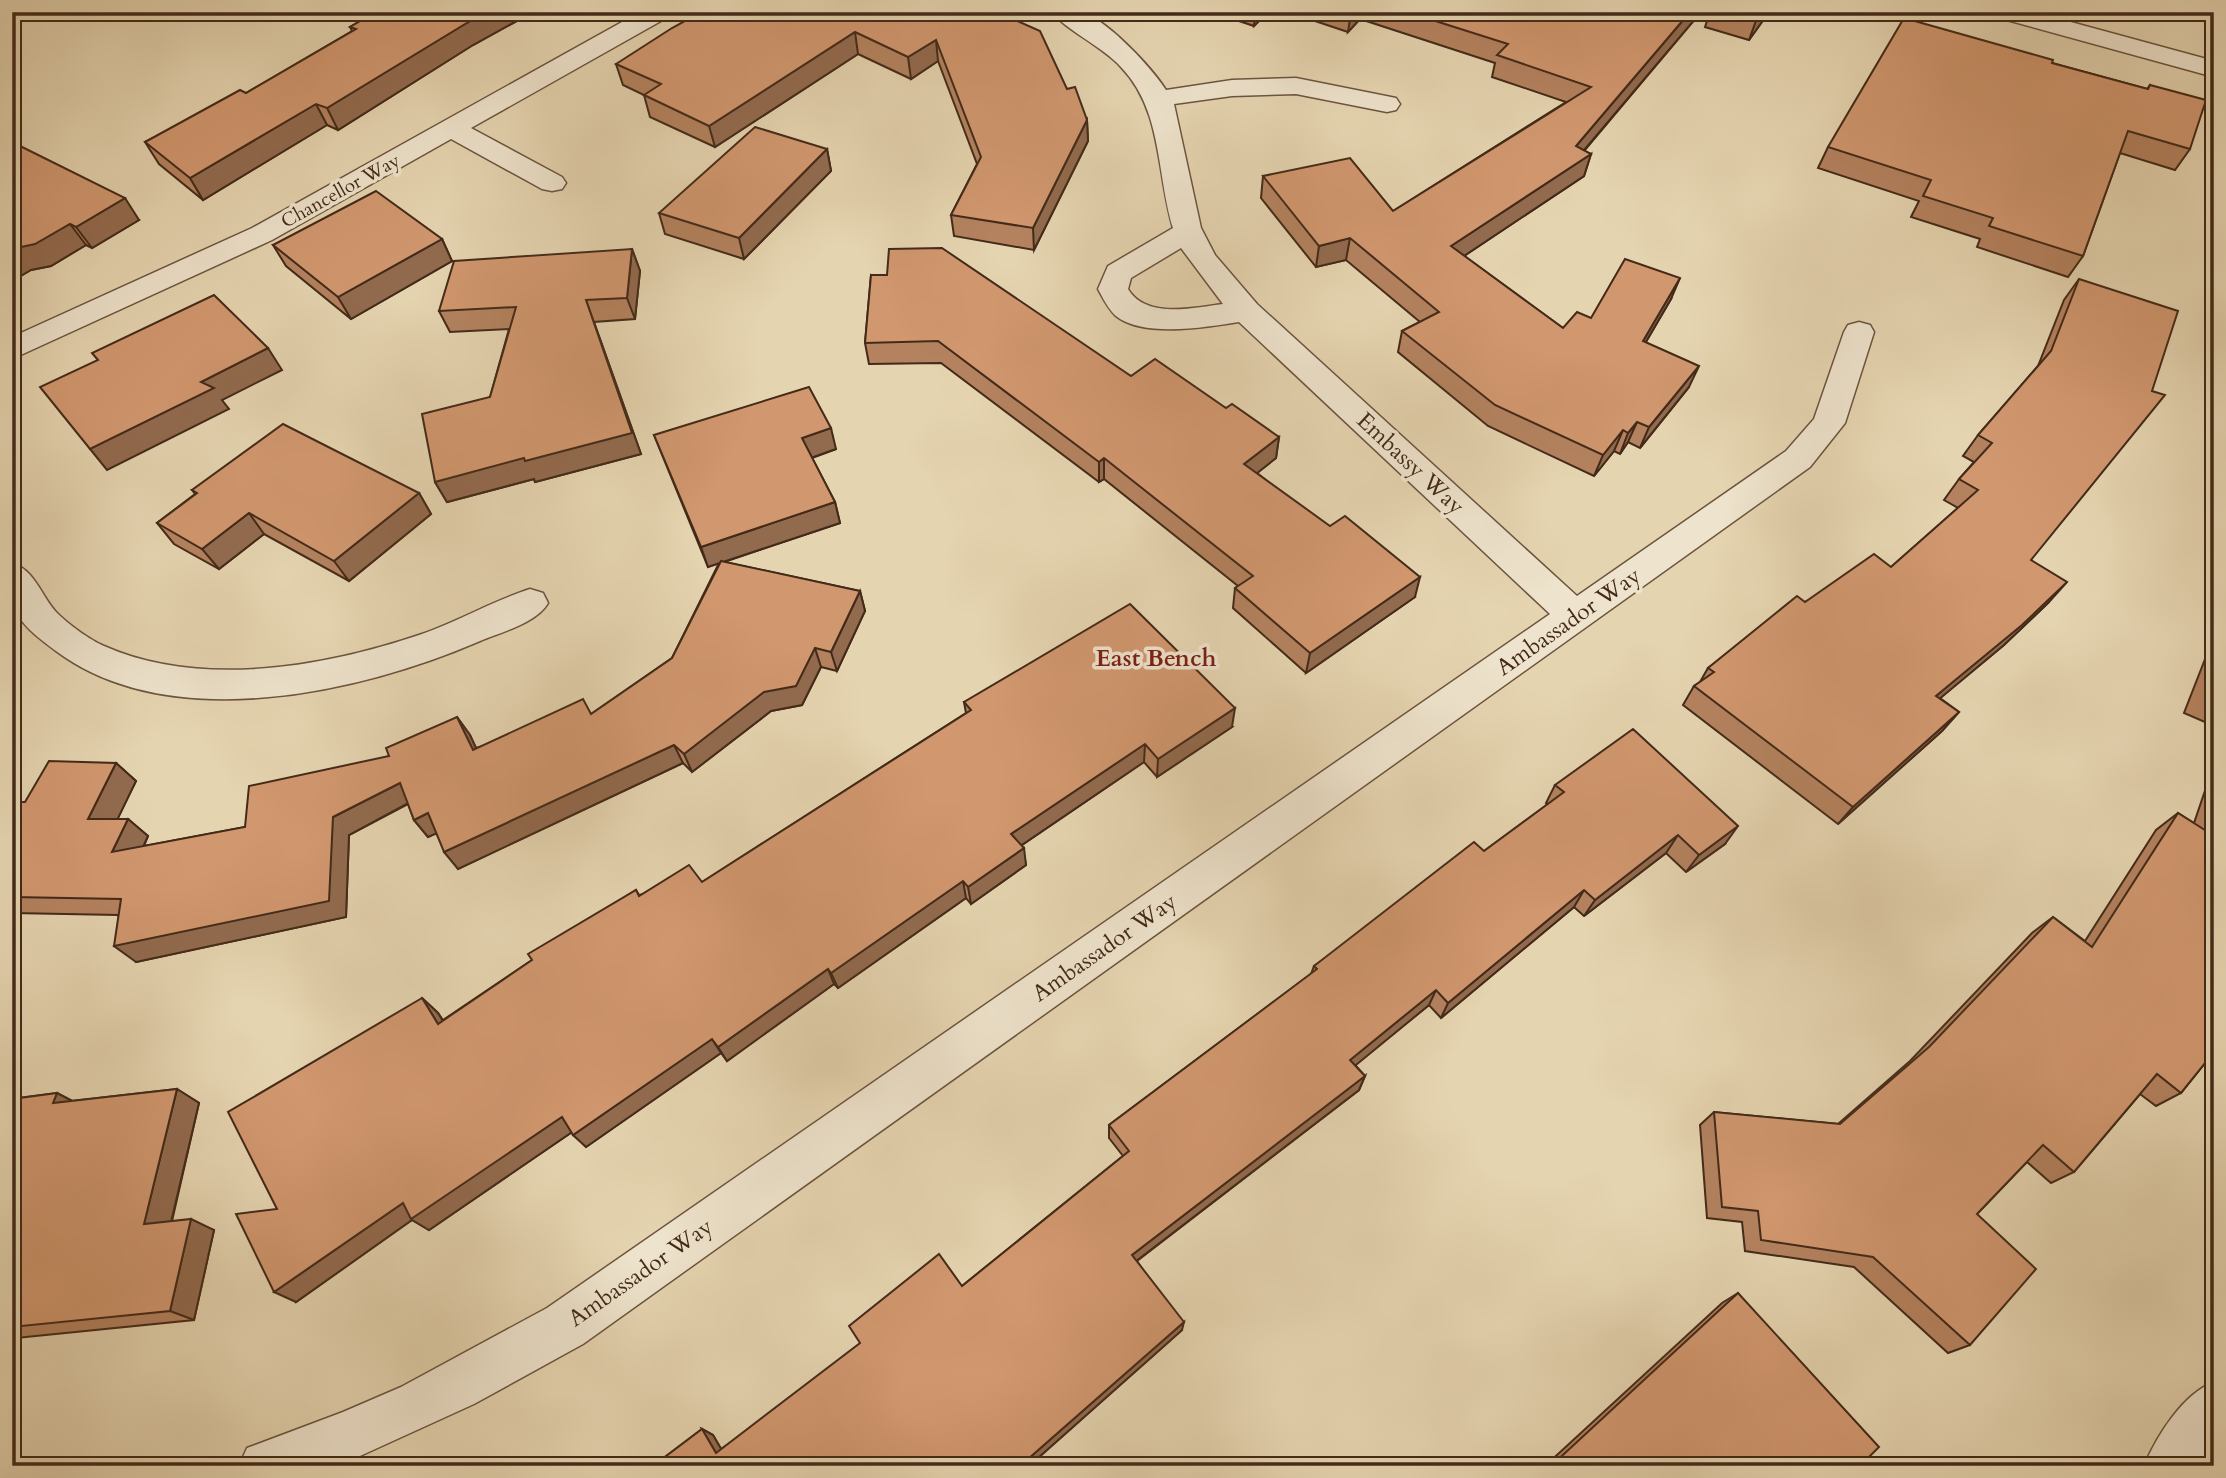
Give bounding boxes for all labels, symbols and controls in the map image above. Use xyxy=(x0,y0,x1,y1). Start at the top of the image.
street label: Chancellor Way xyxy=(276,147,405,234)
street label: Embassy Way xyxy=(1350,405,1471,521)
street label: Ambassador Way xyxy=(1490,560,1647,683)
district label: East Bench xyxy=(1096,642,1217,675)
street label: Ambassador Way xyxy=(1026,886,1183,1009)
street label: Ambassador Way xyxy=(562,1211,719,1334)

